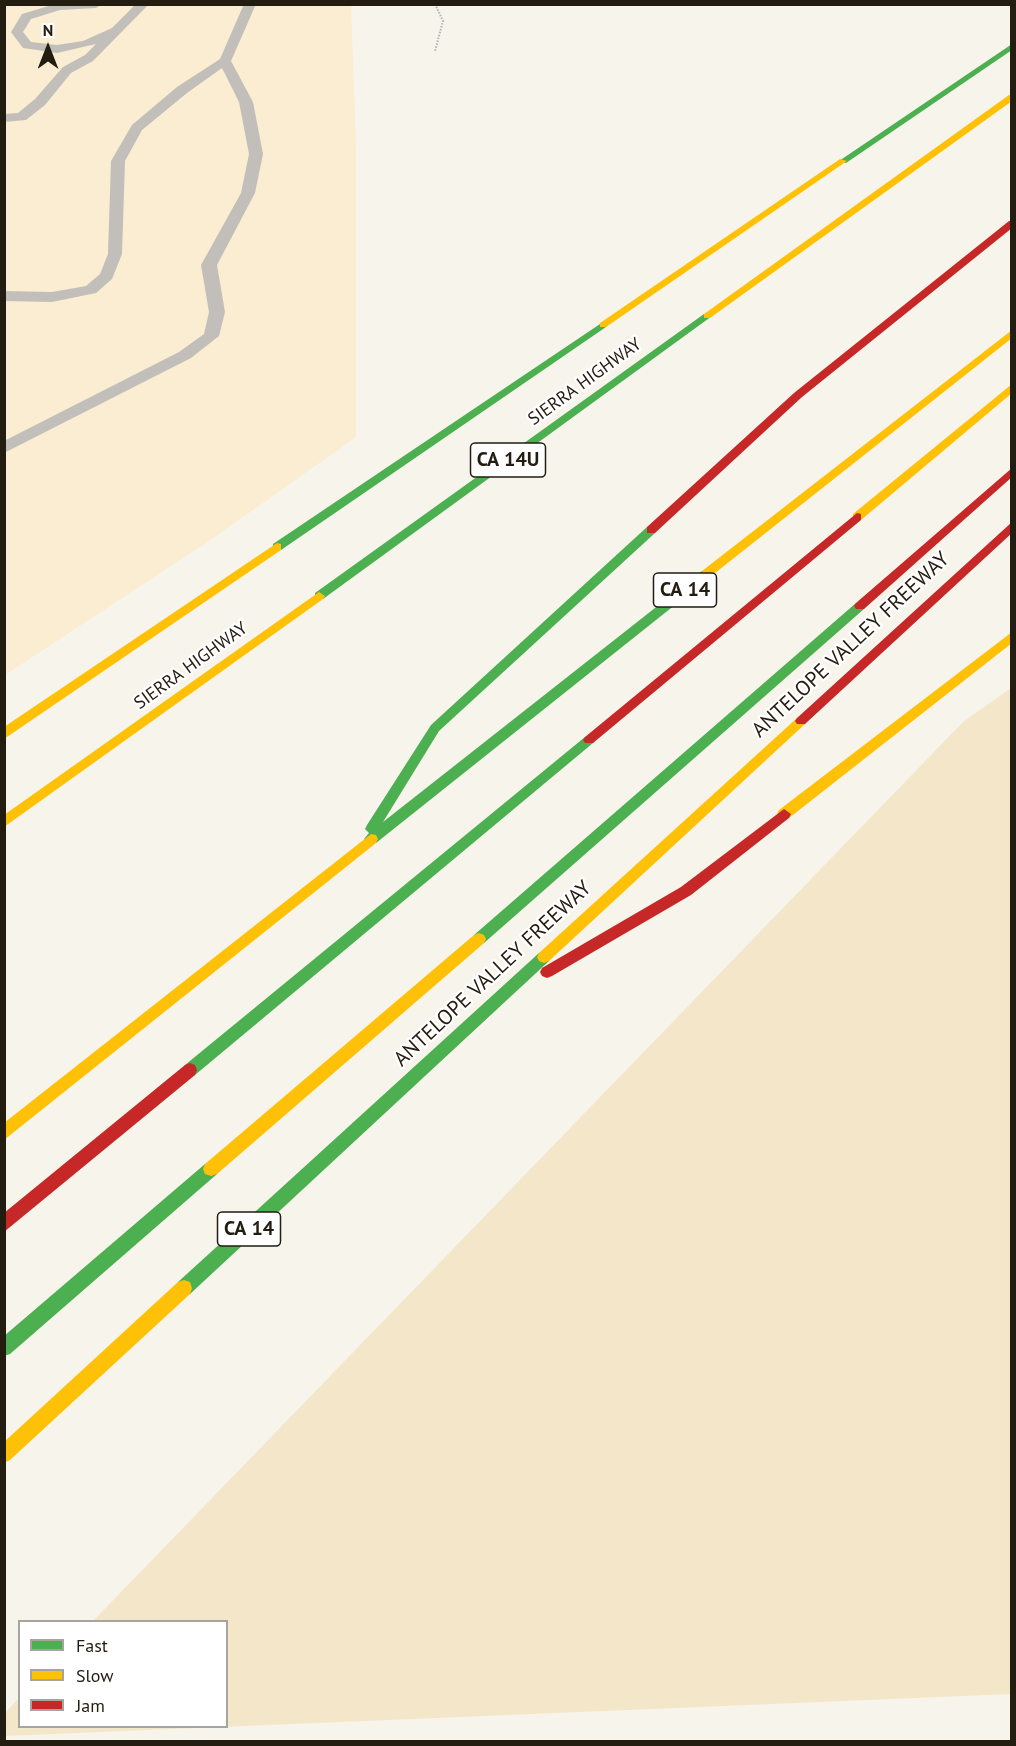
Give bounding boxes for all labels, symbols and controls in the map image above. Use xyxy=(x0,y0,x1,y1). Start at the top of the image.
north arrow xyxy=(18,18,78,78)
text: N xyxy=(43,20,53,40)
street label: SIERRA HIGHWAY xyxy=(524,334,646,430)
road number: CA 14U xyxy=(470,443,546,477)
street label: ANTELOPE VALLEY FREEWAY xyxy=(747,547,955,743)
road number: CA 14 xyxy=(654,573,716,607)
street label: SIERRA HIGHWAY xyxy=(130,618,252,714)
street label: ANTELOPE VALLEY FREEWAY xyxy=(389,876,597,1072)
road number: CA 14 xyxy=(218,1212,280,1246)
legend xyxy=(18,1620,228,1728)
text: Fast xyxy=(76,1634,108,1657)
text: Slow xyxy=(76,1664,114,1687)
text: Jam xyxy=(76,1694,105,1717)

